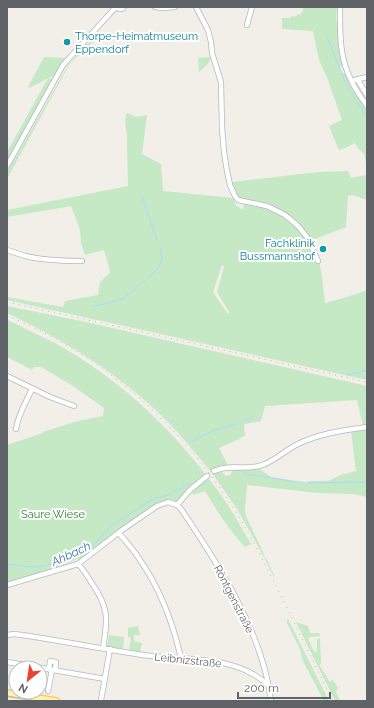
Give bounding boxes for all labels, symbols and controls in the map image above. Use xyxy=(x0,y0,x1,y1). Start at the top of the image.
place label: Thorpe-Heimatmuseum Eppendorf xyxy=(75,30,198,56)
marker: Thorpe-Heimatmuseum Eppendorf xyxy=(62,37,72,47)
place label: Fachklinik Bussmannshof xyxy=(240,237,315,263)
marker: Fachklinik Bussmannshof xyxy=(318,244,328,254)
park label: Saure Wiese xyxy=(21,508,85,521)
water label: Ahbach xyxy=(48,539,93,570)
street label: Röntgenstraße xyxy=(211,563,257,636)
street label: Leibnizstraße xyxy=(154,651,223,671)
north arrow xyxy=(8,660,48,700)
scale bar xyxy=(238,674,330,700)
text: N xyxy=(16,680,30,696)
text: 200 m xyxy=(244,681,279,695)

